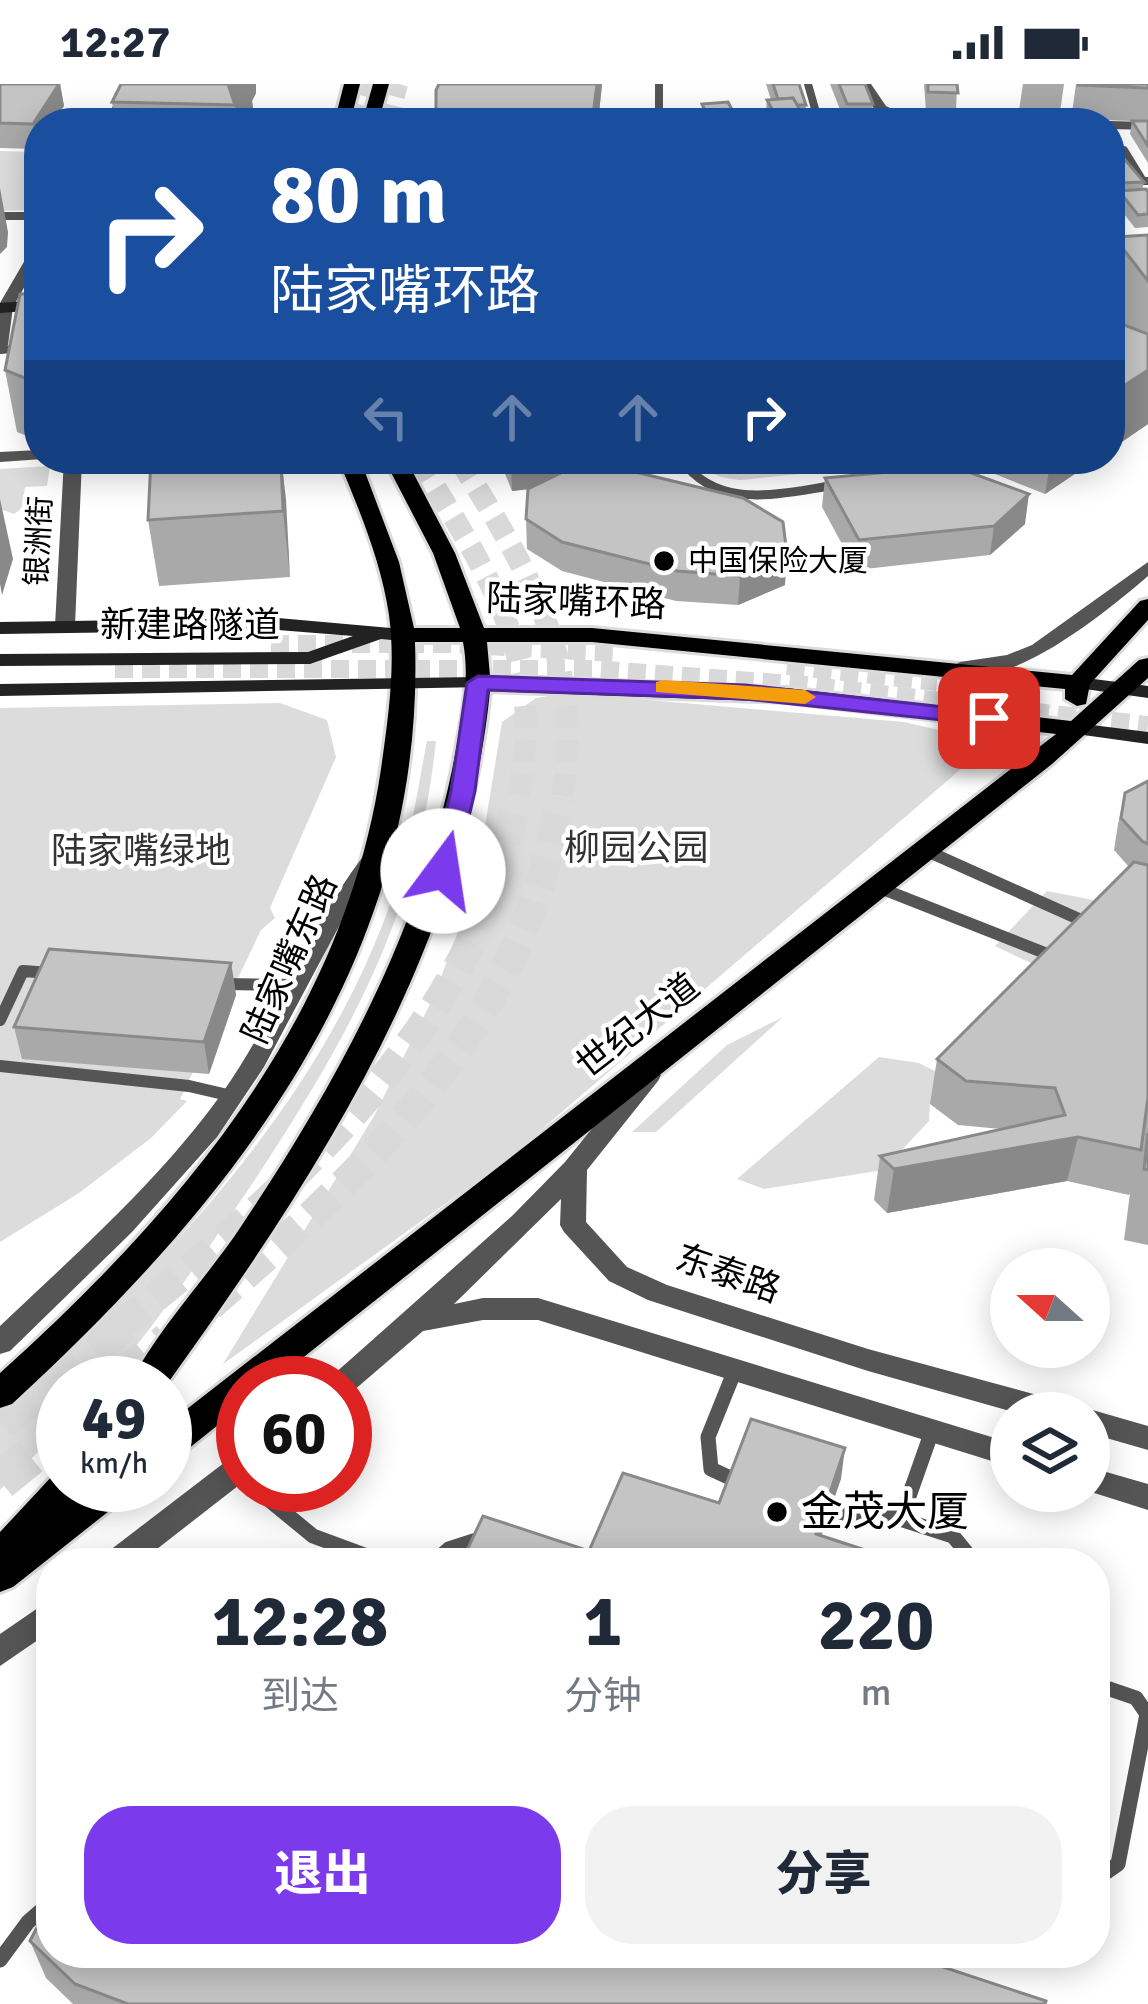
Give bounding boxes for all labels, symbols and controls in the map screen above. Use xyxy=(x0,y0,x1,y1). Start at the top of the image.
text: 12:27 xyxy=(60,15,170,70)
text: 80 m xyxy=(270,143,447,247)
icon: right xyxy=(72,156,228,312)
text: 陆家嘴环路 xyxy=(270,258,540,325)
icon: left xyxy=(353,384,419,450)
icon: ahead xyxy=(479,384,545,450)
icon: ahead xyxy=(605,384,671,450)
icon: right xyxy=(731,384,797,450)
street label: 银洲街 xyxy=(18,495,60,587)
place label: 中国保险大厦 xyxy=(688,543,868,580)
marker: 中国保险大厦 xyxy=(651,548,677,574)
street label: 陆家嘴环路 xyxy=(485,576,667,628)
street label: 新建路隧道 xyxy=(100,603,280,648)
pin xyxy=(938,667,1040,769)
icon: arrive xyxy=(956,685,1022,751)
position arrow xyxy=(380,808,506,934)
park label: 柳园公园 xyxy=(564,826,708,871)
park label: 陆家嘴绿地 xyxy=(51,829,231,874)
street label: 陆家嘴东路 xyxy=(233,868,347,1050)
street label: 世纪大道 xyxy=(567,964,709,1088)
street label: 东泰路 xyxy=(670,1235,786,1313)
north arrow xyxy=(990,1248,1110,1368)
map controls xyxy=(990,1248,1110,1512)
speed limit sign: 60 xyxy=(216,1356,372,1512)
text: 49 xyxy=(82,1382,146,1456)
button: layers xyxy=(990,1392,1110,1512)
text: km/h xyxy=(80,1445,148,1482)
place label: 金茂大厦 xyxy=(801,1487,969,1538)
marker: 金茂大厦 xyxy=(764,1499,790,1525)
text: 12:28 xyxy=(212,1577,388,1666)
text: 1 xyxy=(584,1577,622,1666)
text: 220 xyxy=(818,1581,934,1670)
text: m xyxy=(860,1668,892,1716)
text: 到达 xyxy=(261,1672,339,1720)
text: 分钟 xyxy=(564,1672,642,1720)
button: 退出 xyxy=(84,1806,561,1944)
button: 分享 xyxy=(585,1806,1062,1944)

